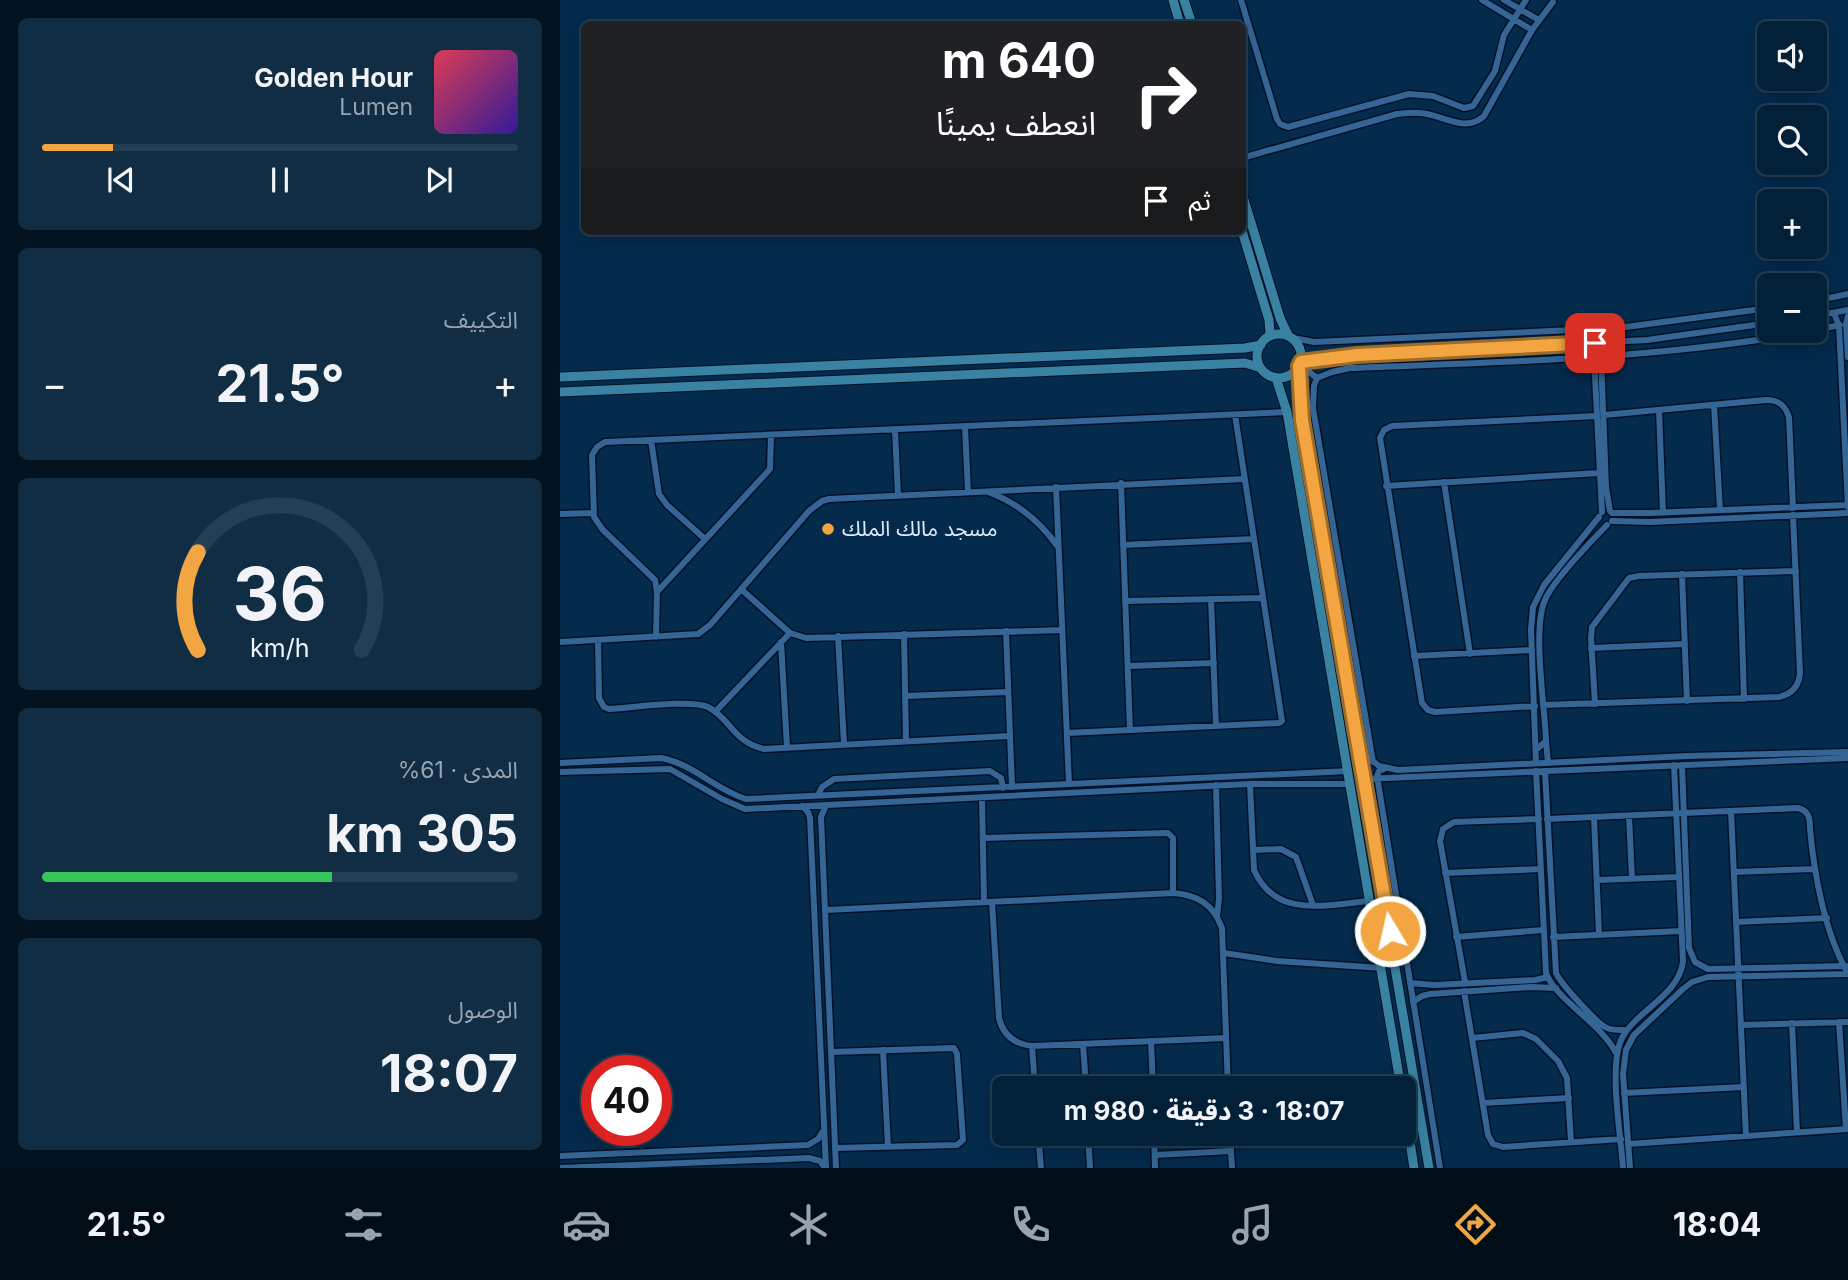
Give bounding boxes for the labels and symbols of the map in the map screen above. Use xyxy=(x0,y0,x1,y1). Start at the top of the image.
pin xyxy=(1565,313,1625,373)
place label: مسجد مالك الملك xyxy=(842,516,997,541)
marker: مسجد مالك الملك xyxy=(820,521,836,537)
position arrow xyxy=(1353,894,1427,968)
speed limit sign: 40 xyxy=(581,1055,672,1146)

